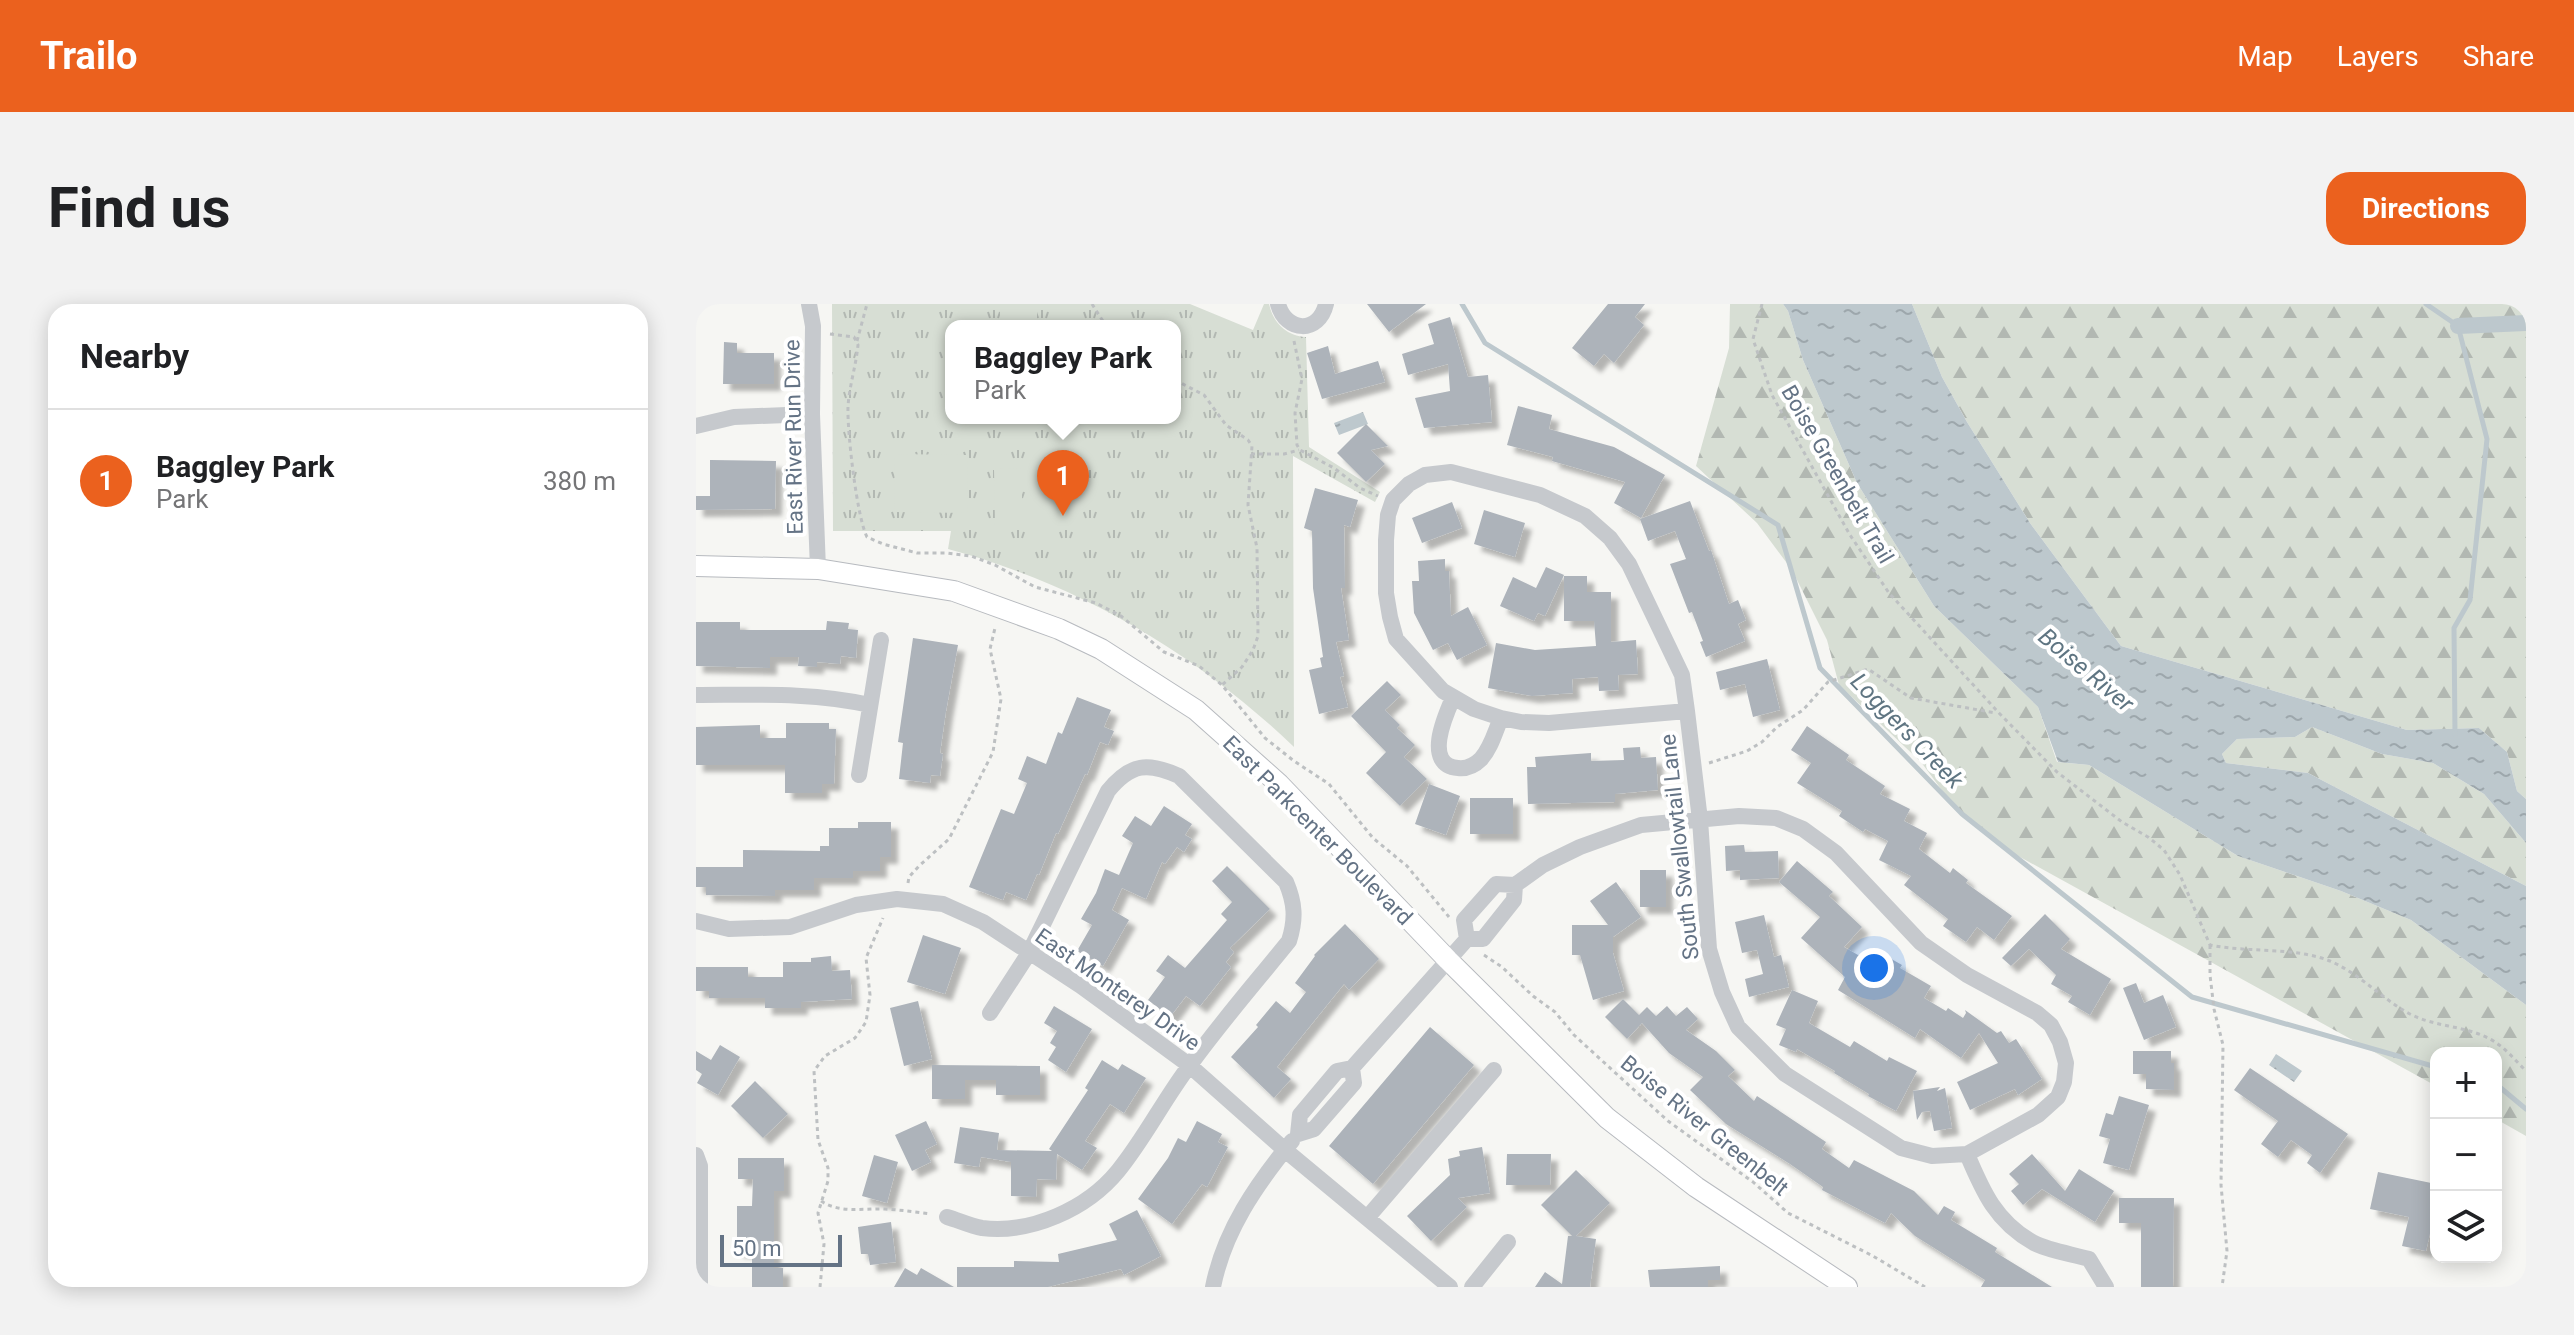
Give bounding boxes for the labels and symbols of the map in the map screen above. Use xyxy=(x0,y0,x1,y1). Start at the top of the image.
street label: East River Run Drive xyxy=(779,339,808,535)
street label: Boise Greenbelt Trail xyxy=(1776,381,1899,568)
pin: 1 xyxy=(1037,450,1089,516)
water label: Boise River xyxy=(2033,622,2140,718)
water label: Loggers Creek xyxy=(1845,668,1970,795)
street label: East Parkcenter Boulevard xyxy=(1218,731,1417,930)
street label: South Swallowtail Lane xyxy=(1655,733,1704,961)
street label: East Monterey Drive xyxy=(1031,923,1205,1056)
your location xyxy=(1854,948,1894,988)
street label: Boise River Greenbelt xyxy=(1616,1050,1794,1201)
scale bar xyxy=(720,1231,842,1267)

